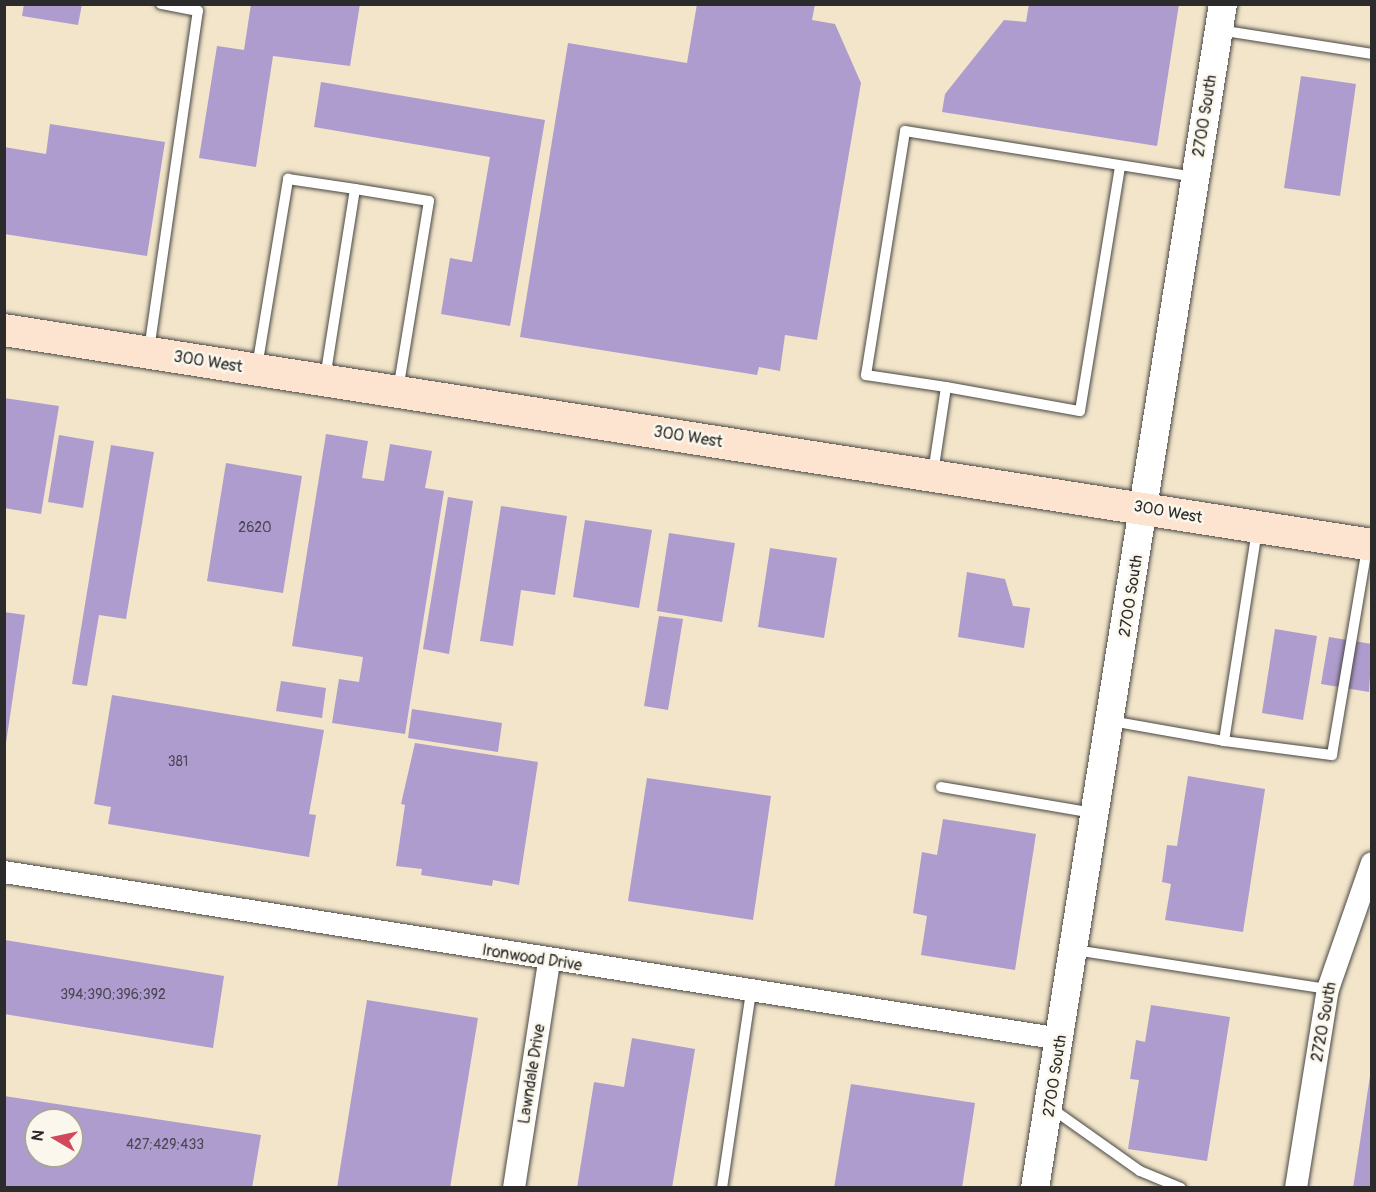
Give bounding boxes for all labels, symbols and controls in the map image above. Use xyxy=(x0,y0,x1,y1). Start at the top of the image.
street label: 2700 South xyxy=(1189,74,1221,158)
street label: 300 West xyxy=(172,347,244,377)
street label: 300 West xyxy=(652,422,724,452)
street label: 300 West xyxy=(1132,497,1204,527)
house number: 2620 xyxy=(238,520,272,536)
street label: 2700 South xyxy=(1115,554,1147,638)
house number: 381 xyxy=(168,754,188,770)
street label: Ironwood Drive xyxy=(481,941,583,975)
street label: 2720 South xyxy=(1308,981,1340,1063)
house number: 394;390;396;392 xyxy=(60,987,166,1003)
street label: Lawndale Drive xyxy=(515,1023,549,1125)
street label: 2700 South xyxy=(1039,1034,1071,1118)
north arrow xyxy=(24,1108,84,1168)
text: N xyxy=(27,1129,49,1142)
house number: 427;429;433 xyxy=(126,1137,204,1153)

